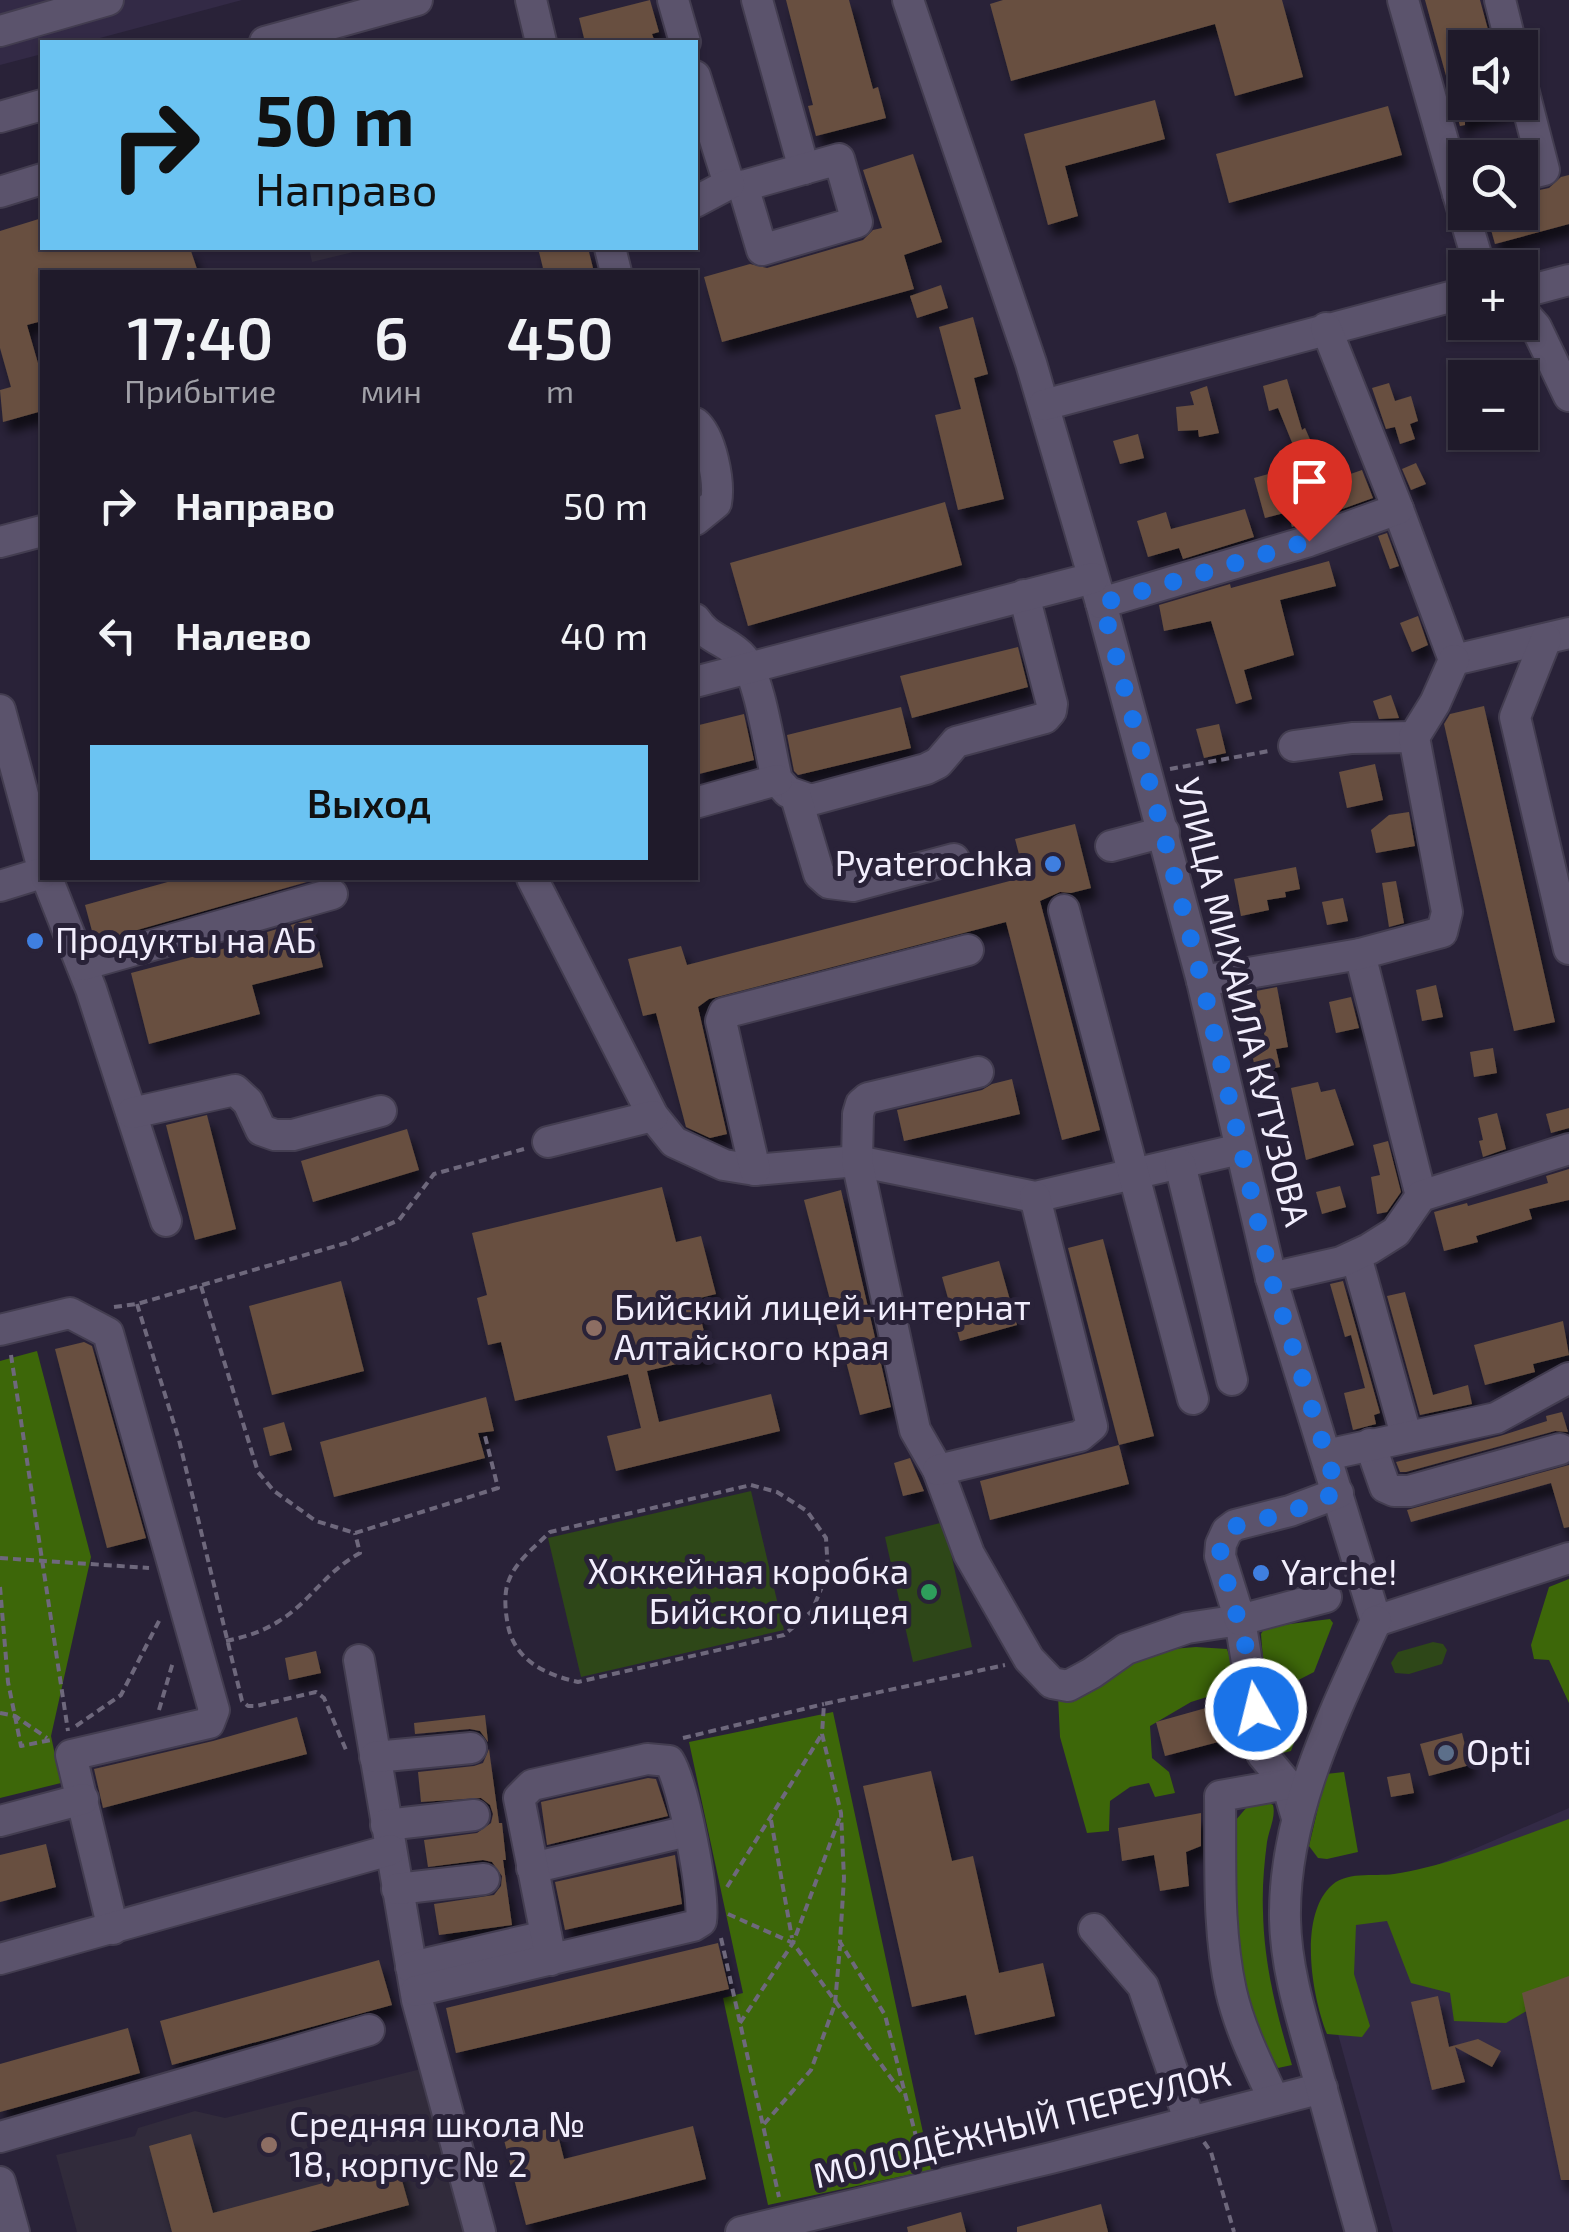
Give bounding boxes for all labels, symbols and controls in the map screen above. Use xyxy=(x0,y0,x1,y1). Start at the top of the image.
map controls xyxy=(1448,30,1538,450)
button: sound xyxy=(1448,30,1538,120)
text: 50 m xyxy=(255,76,415,160)
icon: right xyxy=(90,80,220,210)
button: search xyxy=(1448,140,1538,230)
text: Направо xyxy=(255,161,437,215)
button: + xyxy=(1448,250,1538,340)
text: 17:40 xyxy=(127,300,273,372)
text: 6 xyxy=(374,300,409,372)
text: 450 xyxy=(506,300,614,372)
button: − xyxy=(1448,360,1538,450)
text: Прибытие xyxy=(124,371,276,409)
text: мин xyxy=(361,371,422,409)
text: m xyxy=(546,371,574,409)
pin xyxy=(1267,439,1352,542)
icon: arrive xyxy=(1282,454,1337,509)
icon: right xyxy=(90,478,145,533)
text: Направо xyxy=(175,482,335,528)
text: 50 m xyxy=(563,482,648,528)
icon: left xyxy=(90,608,145,663)
text: Налево xyxy=(175,612,311,658)
text: 40 m xyxy=(560,612,648,658)
button: Выход xyxy=(90,745,648,860)
street label: УЛИЦА МИХАИЛА КУТУЗОВА xyxy=(1168,773,1320,1230)
place label: Pyaterochka xyxy=(835,841,1033,883)
marker: Pyaterochka xyxy=(1042,853,1064,875)
place label: Продукты на АБ xyxy=(55,918,316,961)
marker: Продукты на АБ xyxy=(24,930,46,952)
place label: Бийский лицей-интернат Алтайского края xyxy=(614,1285,1031,1367)
marker: Бийский лицей-интернат Алтайского края xyxy=(583,1317,605,1339)
place label: Хоккейная коробка Бийского лицея xyxy=(587,1549,909,1631)
place label: Yarche! xyxy=(1281,1550,1398,1592)
marker: Yarche! xyxy=(1250,1562,1272,1584)
marker: Хоккейная коробка Бийского лицея xyxy=(918,1581,940,1603)
position arrow xyxy=(1204,1657,1308,1761)
place label: Opti xyxy=(1466,1730,1532,1772)
marker: Opti xyxy=(1435,1742,1457,1764)
street label: МОЛОДЁЖНЫЙ ПЕРЕУЛОК xyxy=(809,2051,1234,2195)
place label: Средняя школа № 18, корпус № 2 xyxy=(289,2102,585,2185)
marker: Средняя школа № 18, корпус № 2 xyxy=(258,2134,280,2156)

